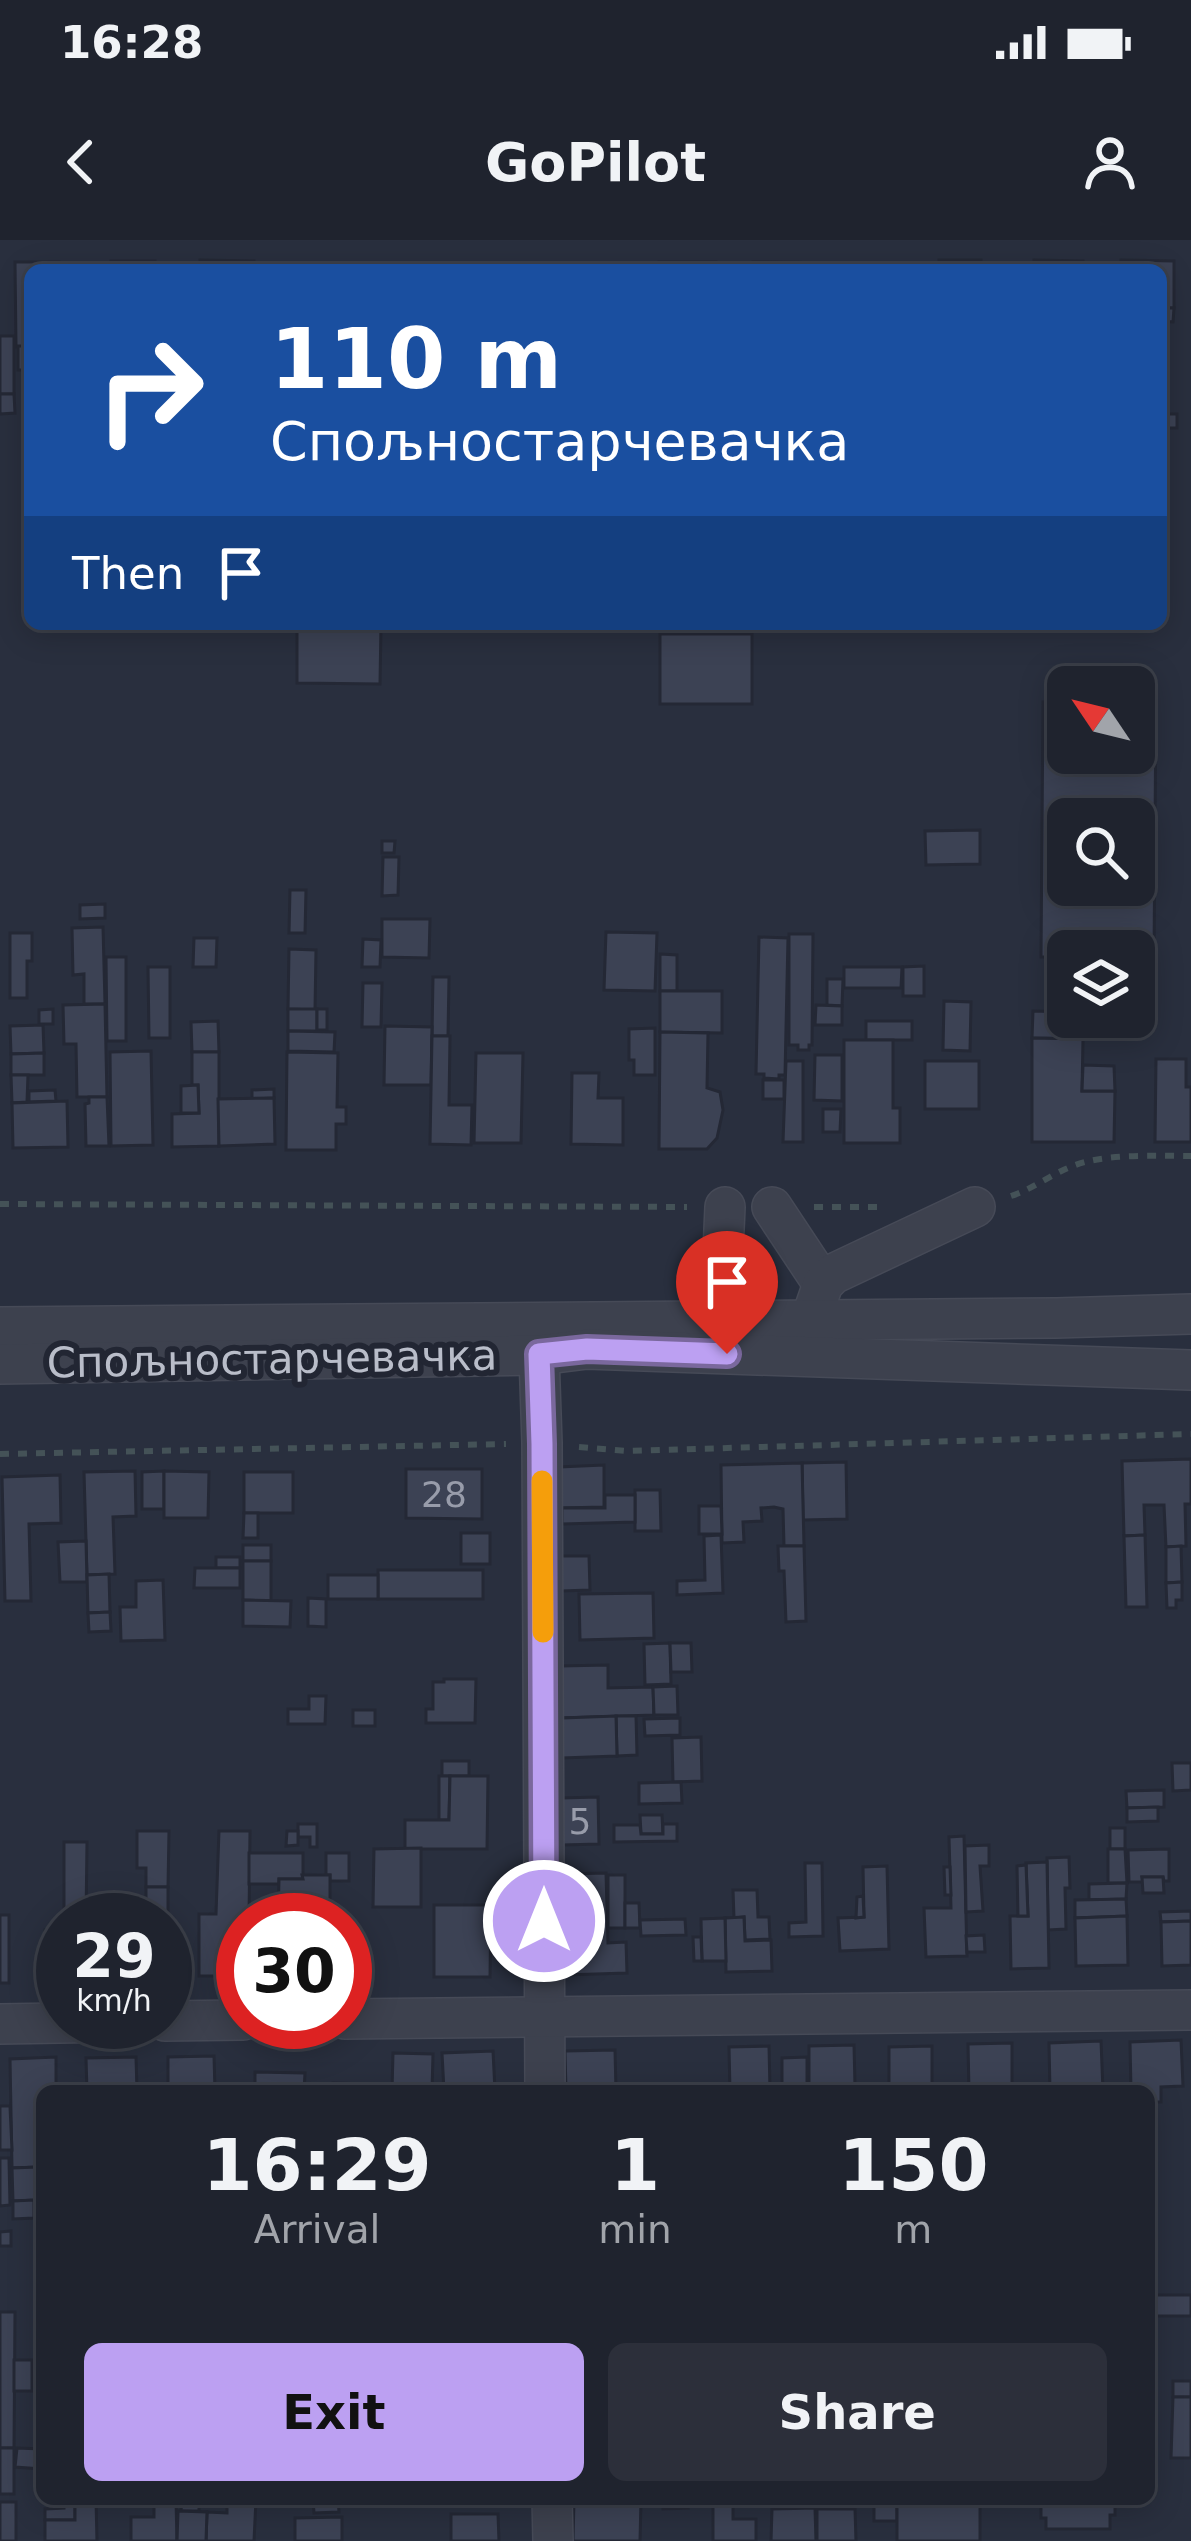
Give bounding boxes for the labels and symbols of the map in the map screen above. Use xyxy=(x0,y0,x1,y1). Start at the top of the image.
north arrow xyxy=(1047,666,1155,774)
pin xyxy=(676,1231,778,1354)
street label: Спољностарчевачка xyxy=(46,1331,498,1387)
house number: 28 xyxy=(421,1474,467,1515)
house number: 5 xyxy=(569,1801,591,1842)
position arrow xyxy=(481,1858,607,1984)
speed limit sign: 30 xyxy=(216,1893,372,2049)

